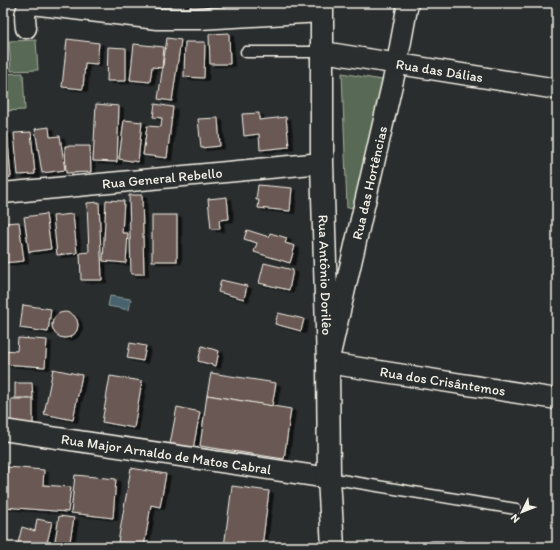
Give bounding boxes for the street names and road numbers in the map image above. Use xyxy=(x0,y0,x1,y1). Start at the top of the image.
street label: Rua das Dálias xyxy=(395,55,484,86)
street label: Rua das Hortências xyxy=(349,125,391,241)
street label: Rua General Rebello xyxy=(101,164,223,192)
street label: Rua Antônio Dorilêo xyxy=(315,214,336,336)
street label: Rua dos Crisântemos xyxy=(379,363,507,399)
street label: Rua Major Arnaldo de Matos Cabral xyxy=(60,430,272,478)

